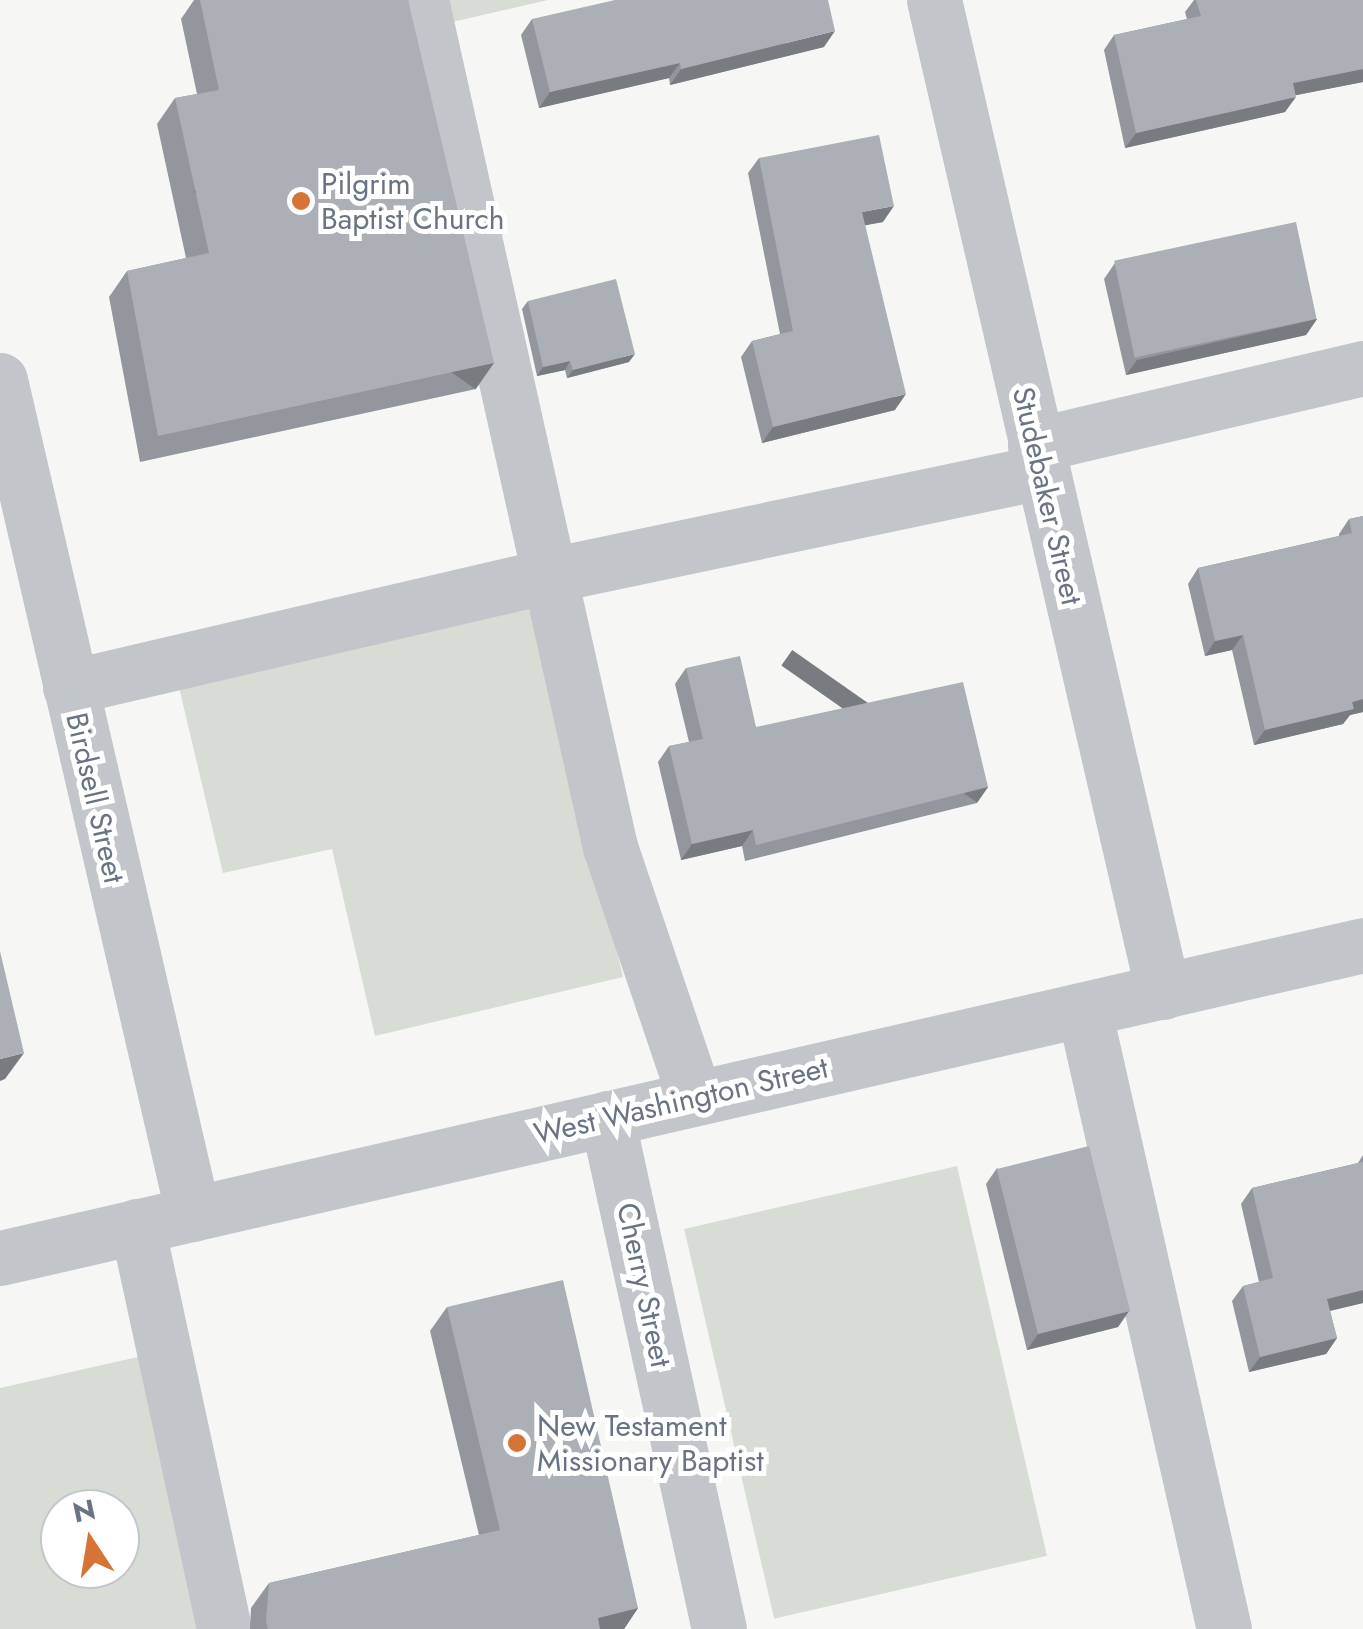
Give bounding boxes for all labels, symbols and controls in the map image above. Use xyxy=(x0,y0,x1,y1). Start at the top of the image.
place label: Pilgrim Baptist Church xyxy=(321,166,505,236)
marker: Pilgrim Baptist Church xyxy=(290,190,312,212)
street label: Studebaker Street xyxy=(1004,384,1090,608)
street label: Birdsell Street xyxy=(58,709,132,887)
street label: West Washington Street xyxy=(531,1050,831,1152)
street label: Cherry Street xyxy=(609,1200,679,1370)
place label: New Testament Missionary Baptist xyxy=(537,1408,764,1478)
marker: New Testament Missionary Baptist xyxy=(506,1432,528,1454)
north arrow xyxy=(40,1489,140,1589)
text: N xyxy=(69,1489,99,1533)

